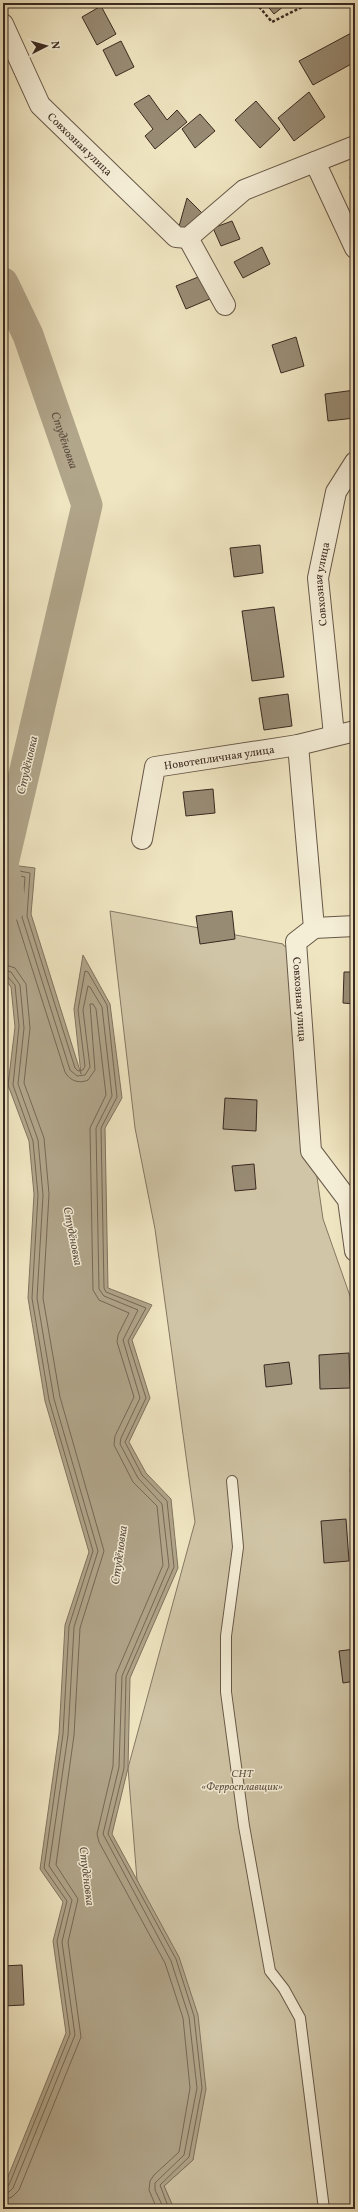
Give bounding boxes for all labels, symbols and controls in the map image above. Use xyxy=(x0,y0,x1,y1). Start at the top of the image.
north arrow xyxy=(26,26,66,66)
text: N xyxy=(47,40,62,50)
street label: Совхозная улица xyxy=(43,110,115,180)
water label: Студёновка xyxy=(46,410,81,472)
street label: Совхозная улица xyxy=(312,540,334,627)
water label: Студёновка xyxy=(13,734,43,796)
street label: Новотепличная улица xyxy=(163,743,276,775)
street label: Совхозная улица xyxy=(288,957,309,1043)
water label: Студёновка xyxy=(58,1205,86,1267)
water label: Студёновка xyxy=(108,1524,132,1586)
park label: СНТ «Ферросплавщик» xyxy=(201,1767,283,1795)
water label: Студёновка xyxy=(74,1846,98,1907)

